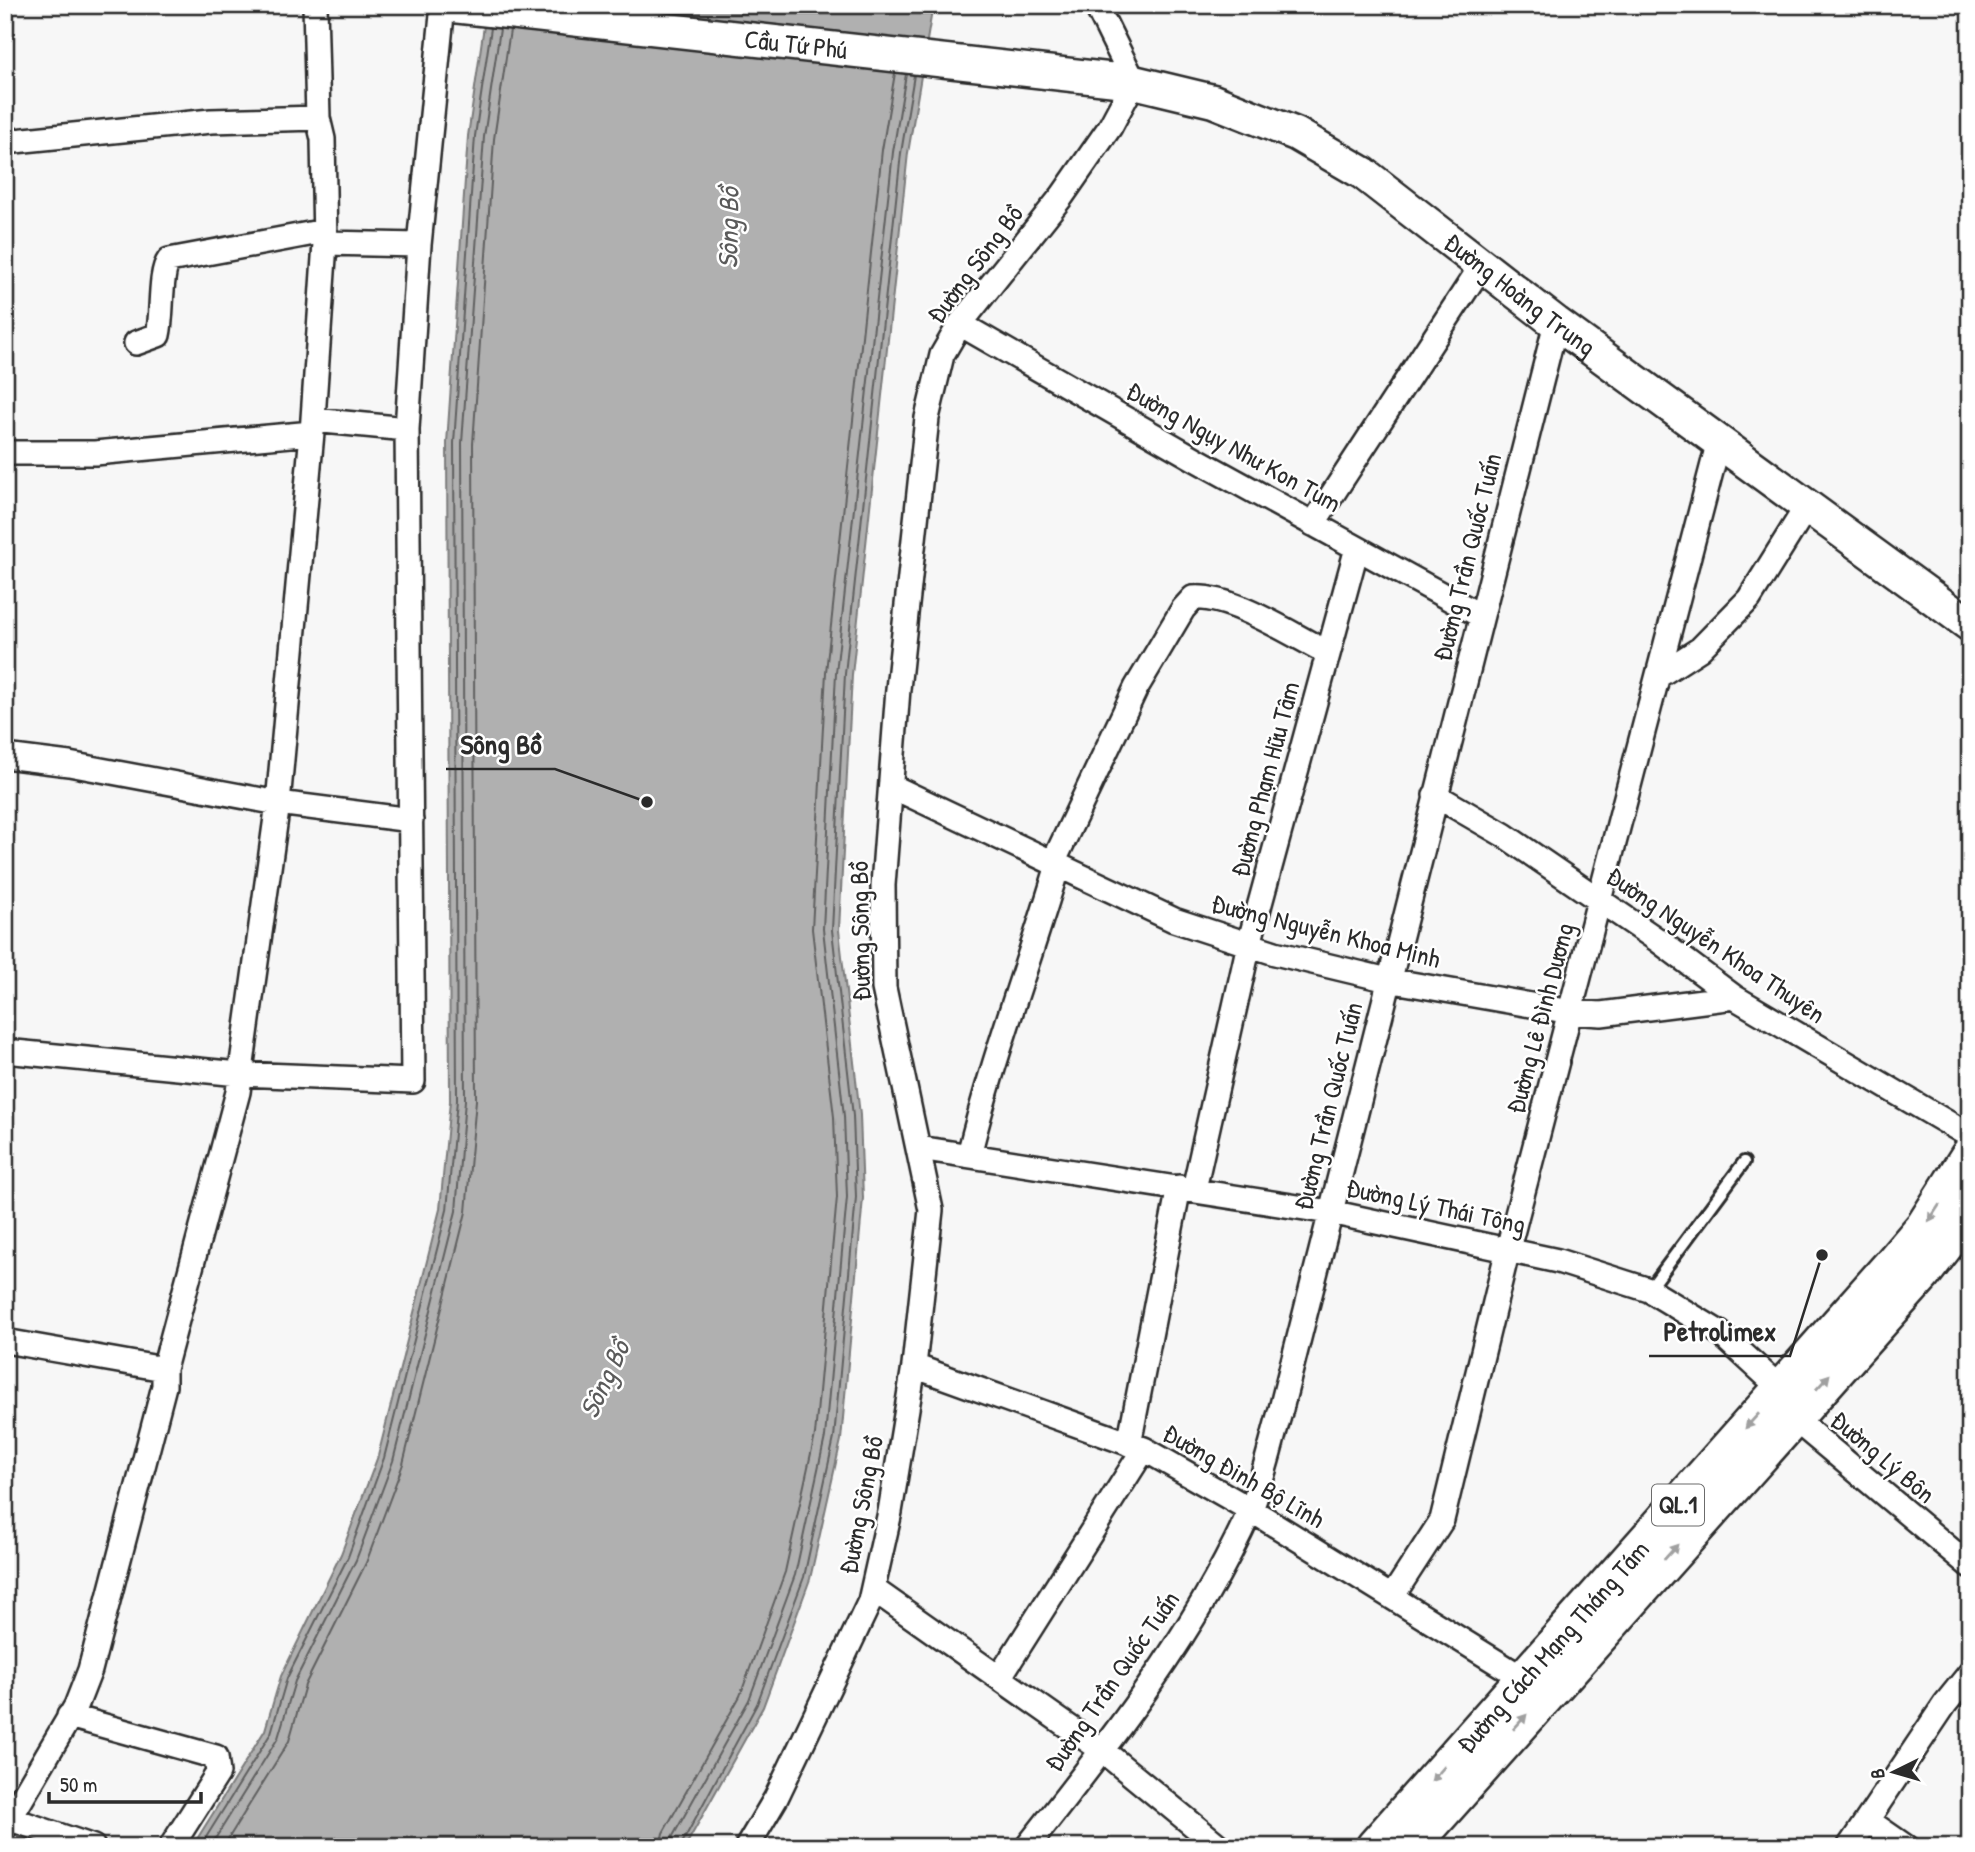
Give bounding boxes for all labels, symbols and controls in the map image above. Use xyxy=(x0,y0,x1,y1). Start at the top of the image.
street label: Cầu Tứ Phú xyxy=(743,21,849,67)
water label: Sông Bồ xyxy=(708,182,748,269)
street label: Đường Sông Bồ xyxy=(919,197,1031,330)
street label: Đường Hoàng Trung xyxy=(1437,225,1603,364)
street label: Đường Ngụy Như Kon Tum xyxy=(1121,373,1348,520)
street label: Đường Trần Quốc Tuấn xyxy=(1424,449,1509,664)
street label: Đường Phạm Hữu Tâm xyxy=(1222,677,1307,880)
callout: Sông Bồ xyxy=(446,720,555,769)
text: Sông Bồ xyxy=(460,725,542,764)
street label: Đường Nguyễn Khoa Thuyên xyxy=(1600,858,1833,1031)
street label: Đường Sông Bồ xyxy=(841,860,878,1001)
street label: Đường Nguyễn Khoa Minh xyxy=(1208,885,1444,976)
street label: Đường Lê Đình Dương xyxy=(1497,919,1582,1117)
street label: Đường Trần Quốc Tuấn xyxy=(1285,998,1370,1213)
street label: Đường Lý Thái Tông xyxy=(1343,1169,1529,1242)
one-way arrow xyxy=(1927,1203,1940,1223)
callout: Petrolimex xyxy=(1649,1307,1790,1356)
text: Petrolimex xyxy=(1664,1312,1776,1350)
water label: Sông Bồ xyxy=(570,1330,640,1424)
one-way arrow xyxy=(1814,1374,1830,1391)
street label: Đường Lý Bôn xyxy=(1824,1403,1943,1511)
one-way arrow xyxy=(1745,1413,1760,1430)
street label: Đường Đinh Bộ Lĩnh xyxy=(1157,1415,1331,1536)
street label: Đường Sông Bồ xyxy=(830,1432,891,1577)
road number: QL.1 xyxy=(1652,1484,1704,1526)
street label: Đường Cách Mạng Tháng Tám xyxy=(1449,1532,1657,1760)
one-way arrow xyxy=(1663,1543,1679,1561)
street label: Đường Trần Quốc Tuấn xyxy=(1036,1583,1187,1778)
one-way arrow xyxy=(1512,1714,1528,1731)
north arrow xyxy=(1860,1736,1930,1806)
scale bar xyxy=(49,1761,201,1805)
one-way arrow xyxy=(1431,1766,1446,1783)
text: B xyxy=(1864,1767,1890,1779)
text: 50 m xyxy=(60,1770,97,1799)

